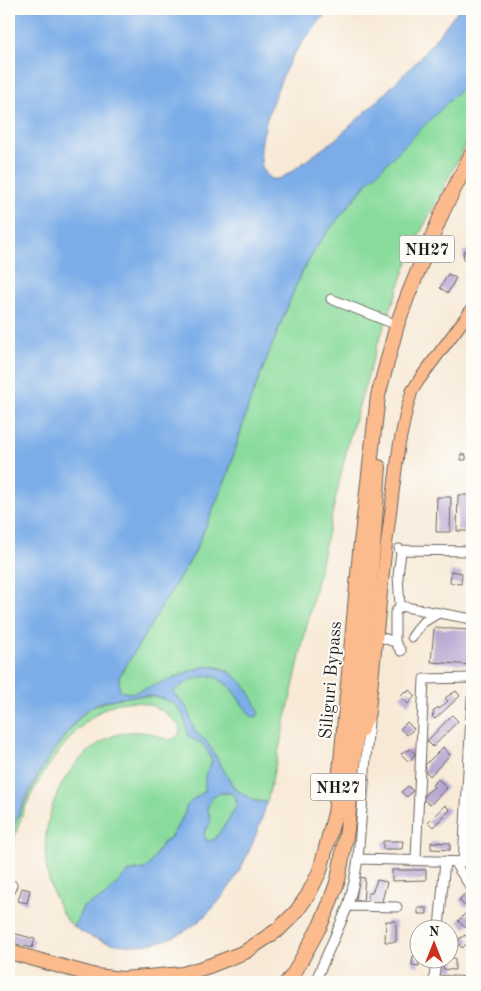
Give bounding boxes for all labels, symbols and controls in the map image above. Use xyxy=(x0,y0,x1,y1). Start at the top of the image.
road number: NH27 xyxy=(400,235,454,262)
street label: Siliguri Bypass xyxy=(317,620,345,740)
road number: NH27 xyxy=(310,774,366,800)
north arrow xyxy=(408,918,458,968)
text: N xyxy=(429,925,440,939)

